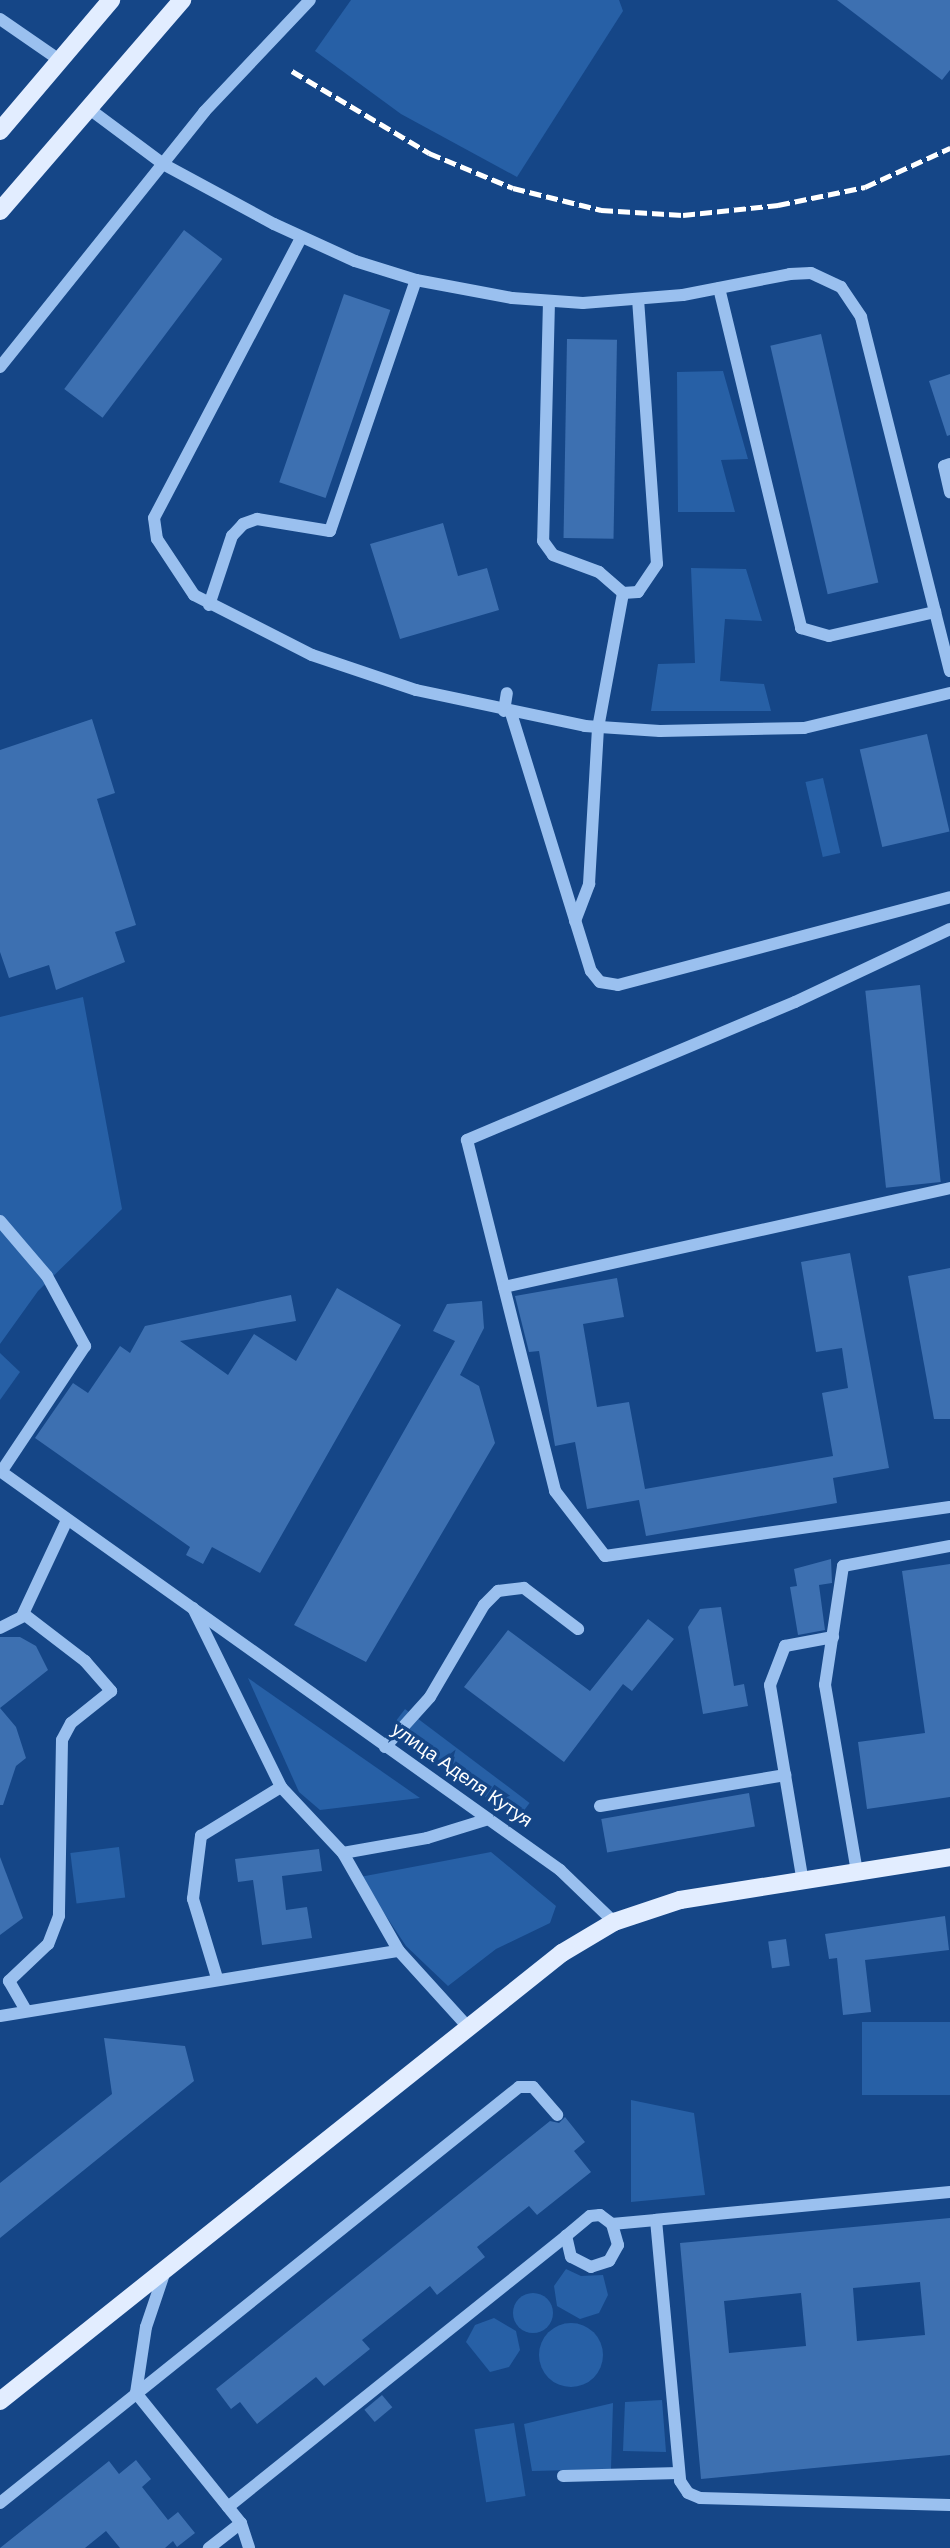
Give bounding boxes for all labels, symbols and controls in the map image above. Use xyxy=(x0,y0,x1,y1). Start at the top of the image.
street label: улица Аделя Кутуя xyxy=(387,1718,537,1832)

